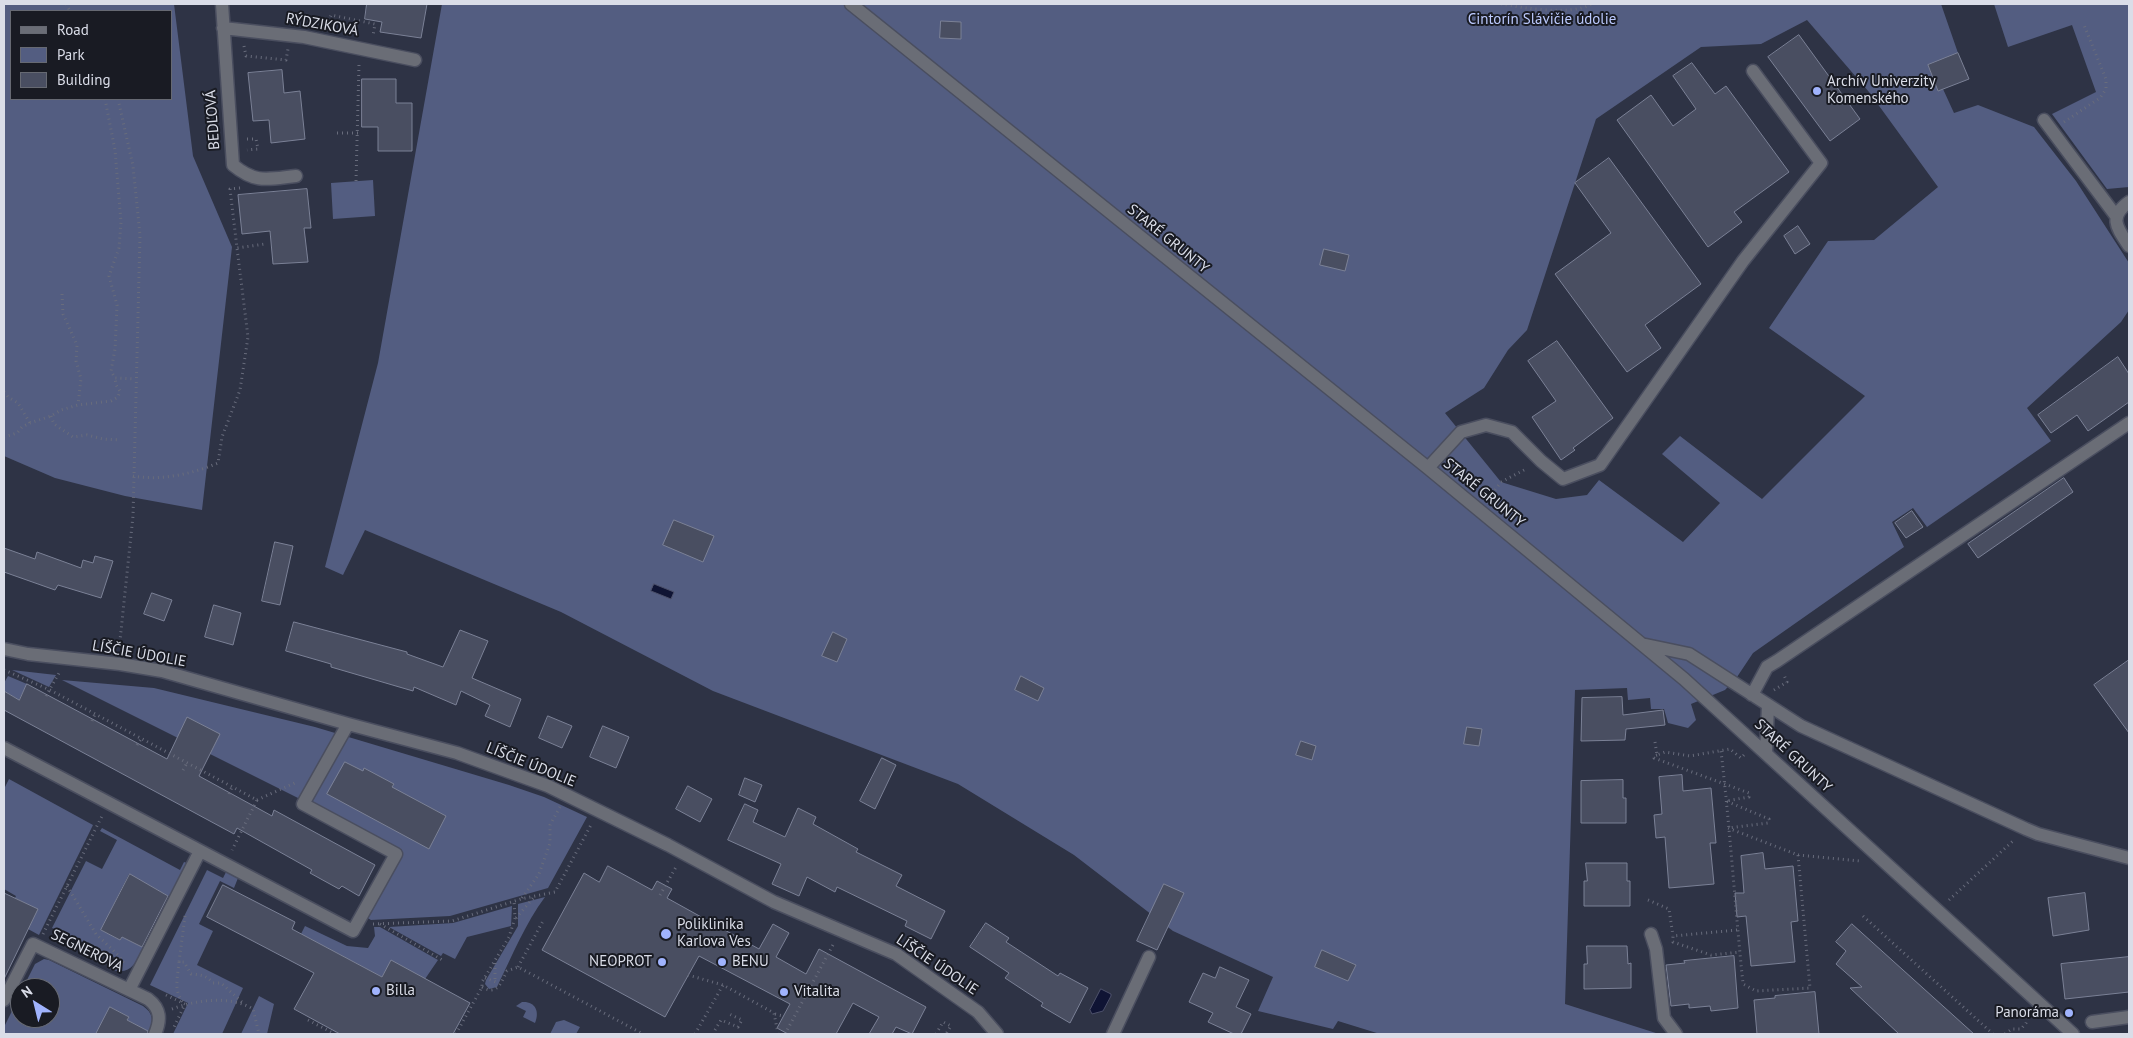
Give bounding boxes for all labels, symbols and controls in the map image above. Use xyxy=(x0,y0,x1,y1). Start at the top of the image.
legend xyxy=(10,10,172,100)
street label: RÝDZIKOVÁ xyxy=(284,10,360,40)
park label: Cintorín Slávičie údolie xyxy=(1468,11,1616,29)
text: Road xyxy=(57,20,89,39)
text: Park xyxy=(57,45,85,64)
text: Building xyxy=(57,70,111,89)
place label: Archív Univerzity Komenského xyxy=(1827,73,1936,108)
marker: Archív Univerzity Komenského xyxy=(1811,85,1823,97)
street label: BEDĽOVÁ xyxy=(202,90,224,150)
street label: STARÉ GRUNTY xyxy=(1124,201,1212,277)
street label: STARÉ GRUNTY xyxy=(1440,455,1528,531)
street label: LÍŠČIE ÚDOLIE xyxy=(91,637,187,671)
street label: STARÉ GRUNTY xyxy=(1750,715,1836,797)
street label: LÍŠČIE ÚDOLIE xyxy=(484,739,578,791)
place label: Poliklinika Karlova Ves xyxy=(677,916,751,951)
street label: SEGNEROVA xyxy=(48,926,126,976)
marker: Poliklinika Karlova Ves xyxy=(659,927,673,941)
street label: LÍŠČIE ÚDOLIE xyxy=(893,931,981,999)
place label: NEOPROT xyxy=(589,953,652,971)
place label: BENU xyxy=(732,953,769,971)
marker: NEOPROT xyxy=(656,956,668,968)
marker: BENU xyxy=(716,956,728,968)
north arrow xyxy=(10,978,60,1028)
text: N xyxy=(18,982,36,1002)
place label: Billa xyxy=(386,982,415,1000)
place label: Vitalita xyxy=(794,983,840,1001)
marker: Billa xyxy=(370,985,382,997)
marker: Vitalita xyxy=(778,986,790,998)
place label: Panoráma xyxy=(1995,1004,2059,1022)
marker: Panoráma xyxy=(2063,1007,2075,1019)

